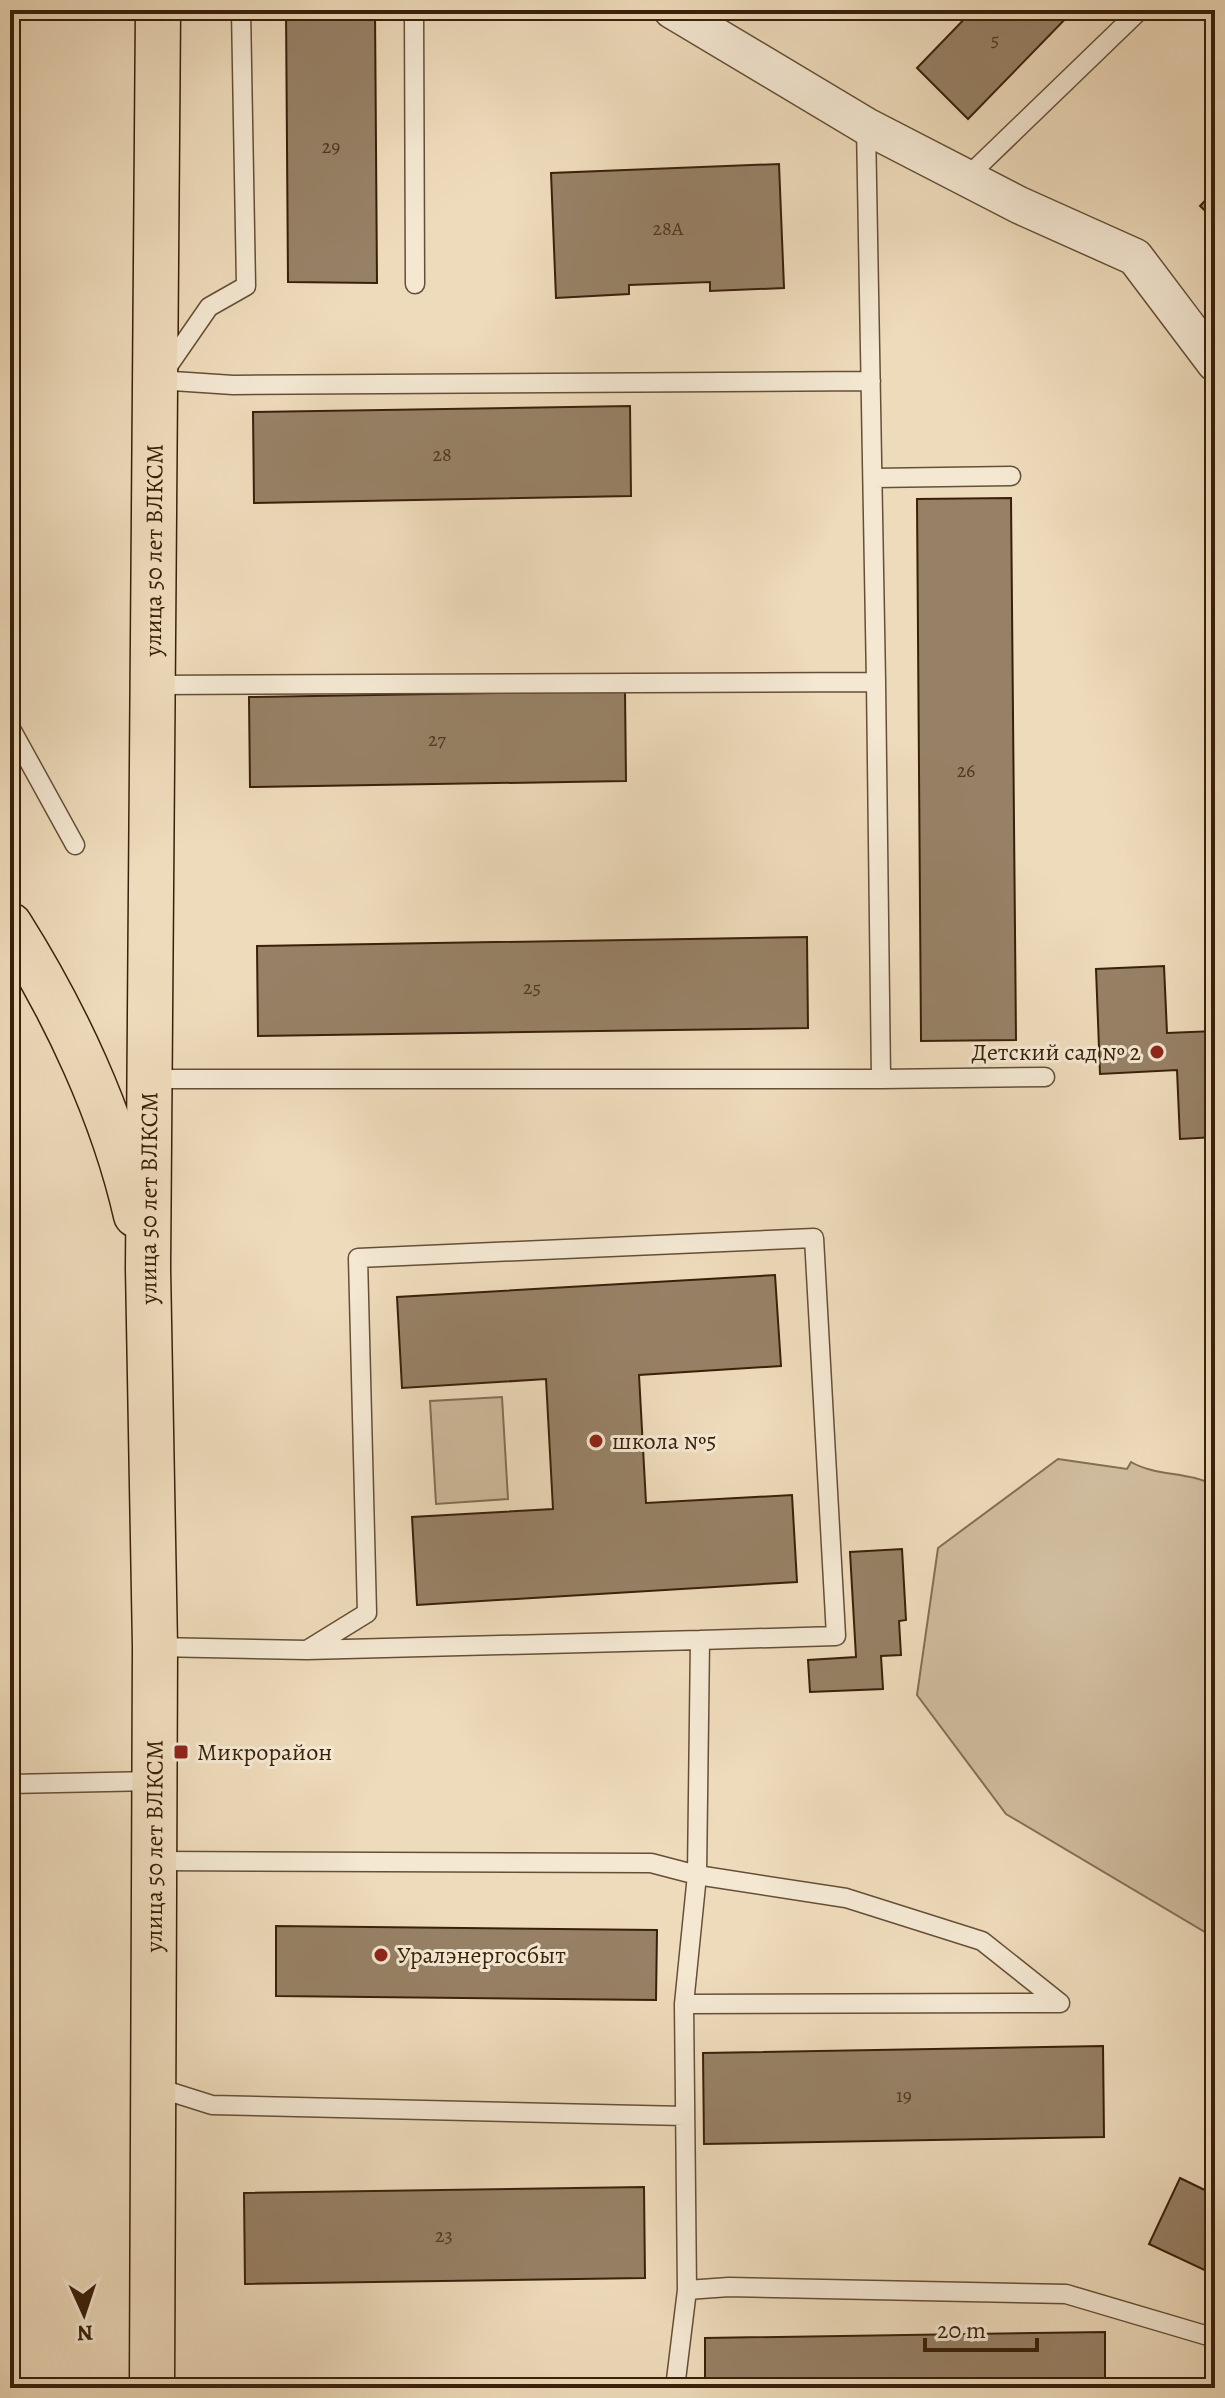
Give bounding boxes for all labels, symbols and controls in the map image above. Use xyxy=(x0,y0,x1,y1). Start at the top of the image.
house number: 5 xyxy=(991,26,999,53)
house number: 29 xyxy=(322,133,340,160)
house number: 28А xyxy=(653,215,684,242)
house number: 28 xyxy=(432,441,452,468)
street label: улица 50 лет ВЛКСМ xyxy=(137,444,171,657)
house number: 27 xyxy=(428,726,447,753)
house number: 26 xyxy=(957,757,975,784)
house number: 25 xyxy=(523,974,541,1001)
place label: Детский сад № 2 xyxy=(972,1036,1141,1068)
marker: Детский сад № 2 xyxy=(1148,1043,1166,1061)
street label: улица 50 лет ВЛКСМ xyxy=(132,1092,165,1306)
place label: школа №5 xyxy=(612,1425,717,1457)
marker: школа №5 xyxy=(587,1432,605,1450)
place label: Микрорайон xyxy=(197,1736,332,1768)
street label: улица 50 лет ВЛКСМ xyxy=(138,1740,171,1953)
marker: Микрорайон xyxy=(172,1743,190,1761)
place label: Уралэнергосбыт xyxy=(397,1939,566,1971)
marker: Уралэнергосбыт xyxy=(372,1946,390,1964)
house number: 19 xyxy=(896,2082,912,2109)
house number: 23 xyxy=(435,2222,453,2249)
north arrow xyxy=(44,2274,124,2354)
scale bar xyxy=(925,2302,1037,2352)
text: 20 m xyxy=(937,2314,986,2346)
text: N xyxy=(76,2318,94,2348)

